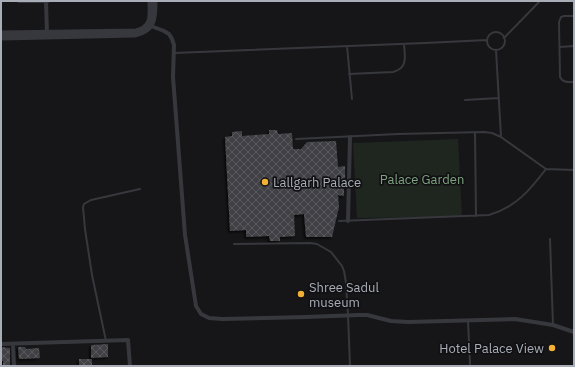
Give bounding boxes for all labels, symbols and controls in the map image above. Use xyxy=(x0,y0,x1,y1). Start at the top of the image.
park label: Palace Garden xyxy=(380,171,464,188)
place label: Lallgarh Palace xyxy=(273,174,361,191)
marker: Lallgarh Palace xyxy=(260,177,270,187)
place label: Shree Sadul museum xyxy=(309,279,379,311)
marker: Shree Sadul museum xyxy=(296,289,306,299)
place label: Hotel Palace View xyxy=(439,340,544,357)
marker: Hotel Palace View xyxy=(547,343,557,353)

